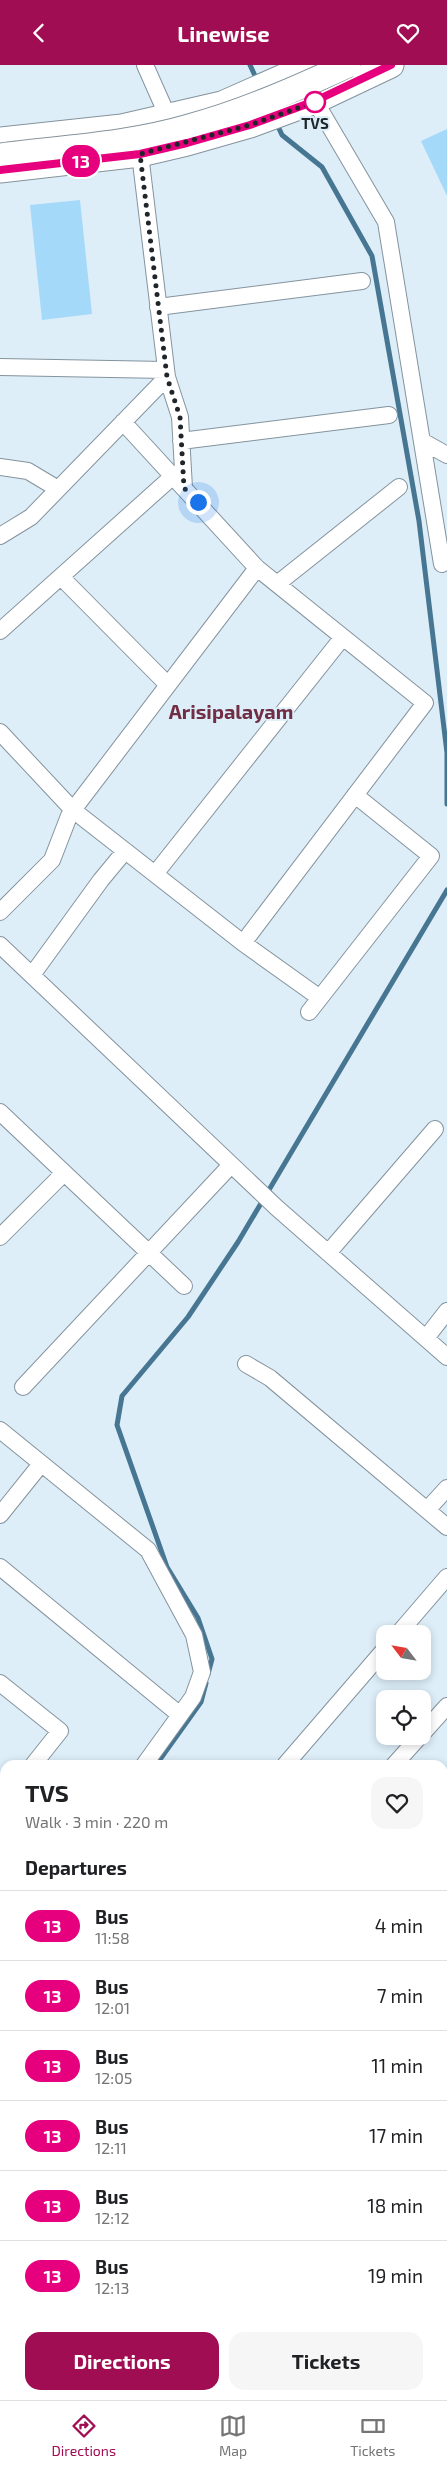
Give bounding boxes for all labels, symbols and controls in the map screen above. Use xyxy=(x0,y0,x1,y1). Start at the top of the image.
icon: back xyxy=(25,19,53,47)
icon: heart xyxy=(394,19,422,47)
text: Linewise xyxy=(177,20,270,46)
marker: TVS xyxy=(304,91,326,113)
place label: TVS xyxy=(301,114,329,132)
line badge: 13 xyxy=(58,145,104,177)
text: 13 xyxy=(72,150,90,172)
your location xyxy=(186,490,211,515)
district label: Arisipalayam xyxy=(169,699,293,724)
north arrow xyxy=(376,1625,431,1680)
map controls xyxy=(376,1625,431,1745)
button: locate xyxy=(376,1690,431,1745)
button: heart xyxy=(371,1777,423,1829)
text: TVS xyxy=(25,1778,69,1807)
text: Walk · 3 min · 220 m xyxy=(25,1812,168,1831)
text: Departures xyxy=(25,1856,127,1879)
text: Bus xyxy=(95,1905,129,1928)
text: 4 min xyxy=(375,1914,423,1937)
text: 13 xyxy=(44,1915,61,1937)
text: 11:58 xyxy=(95,1928,130,1947)
text: Bus xyxy=(95,1975,129,1998)
text: 7 min xyxy=(377,1984,423,2007)
text: 13 xyxy=(44,1985,61,2007)
text: 12:01 xyxy=(95,1998,130,2017)
text: Bus xyxy=(95,2045,129,2068)
text: 11 min xyxy=(371,2054,423,2077)
text: 13 xyxy=(44,2055,61,2077)
text: 12:05 xyxy=(95,2068,132,2087)
text: Bus xyxy=(95,2115,129,2138)
text: 17 min xyxy=(369,2124,423,2147)
text: 13 xyxy=(44,2125,61,2147)
text: 12:11 xyxy=(95,2138,127,2157)
text: Bus xyxy=(95,2185,129,2208)
text: 18 min xyxy=(367,2194,423,2217)
text: 13 xyxy=(44,2195,61,2217)
text: 12:12 xyxy=(95,2208,130,2227)
text: Bus xyxy=(95,2255,129,2278)
text: 19 min xyxy=(368,2264,423,2287)
text: 13 xyxy=(44,2265,61,2287)
text: 12:13 xyxy=(95,2278,129,2297)
button: Directions xyxy=(25,2332,219,2390)
button: Tickets xyxy=(229,2332,423,2390)
tab: Directions xyxy=(51,2412,116,2459)
tab: Map xyxy=(219,2412,247,2459)
tab: Tickets xyxy=(350,2412,395,2459)

